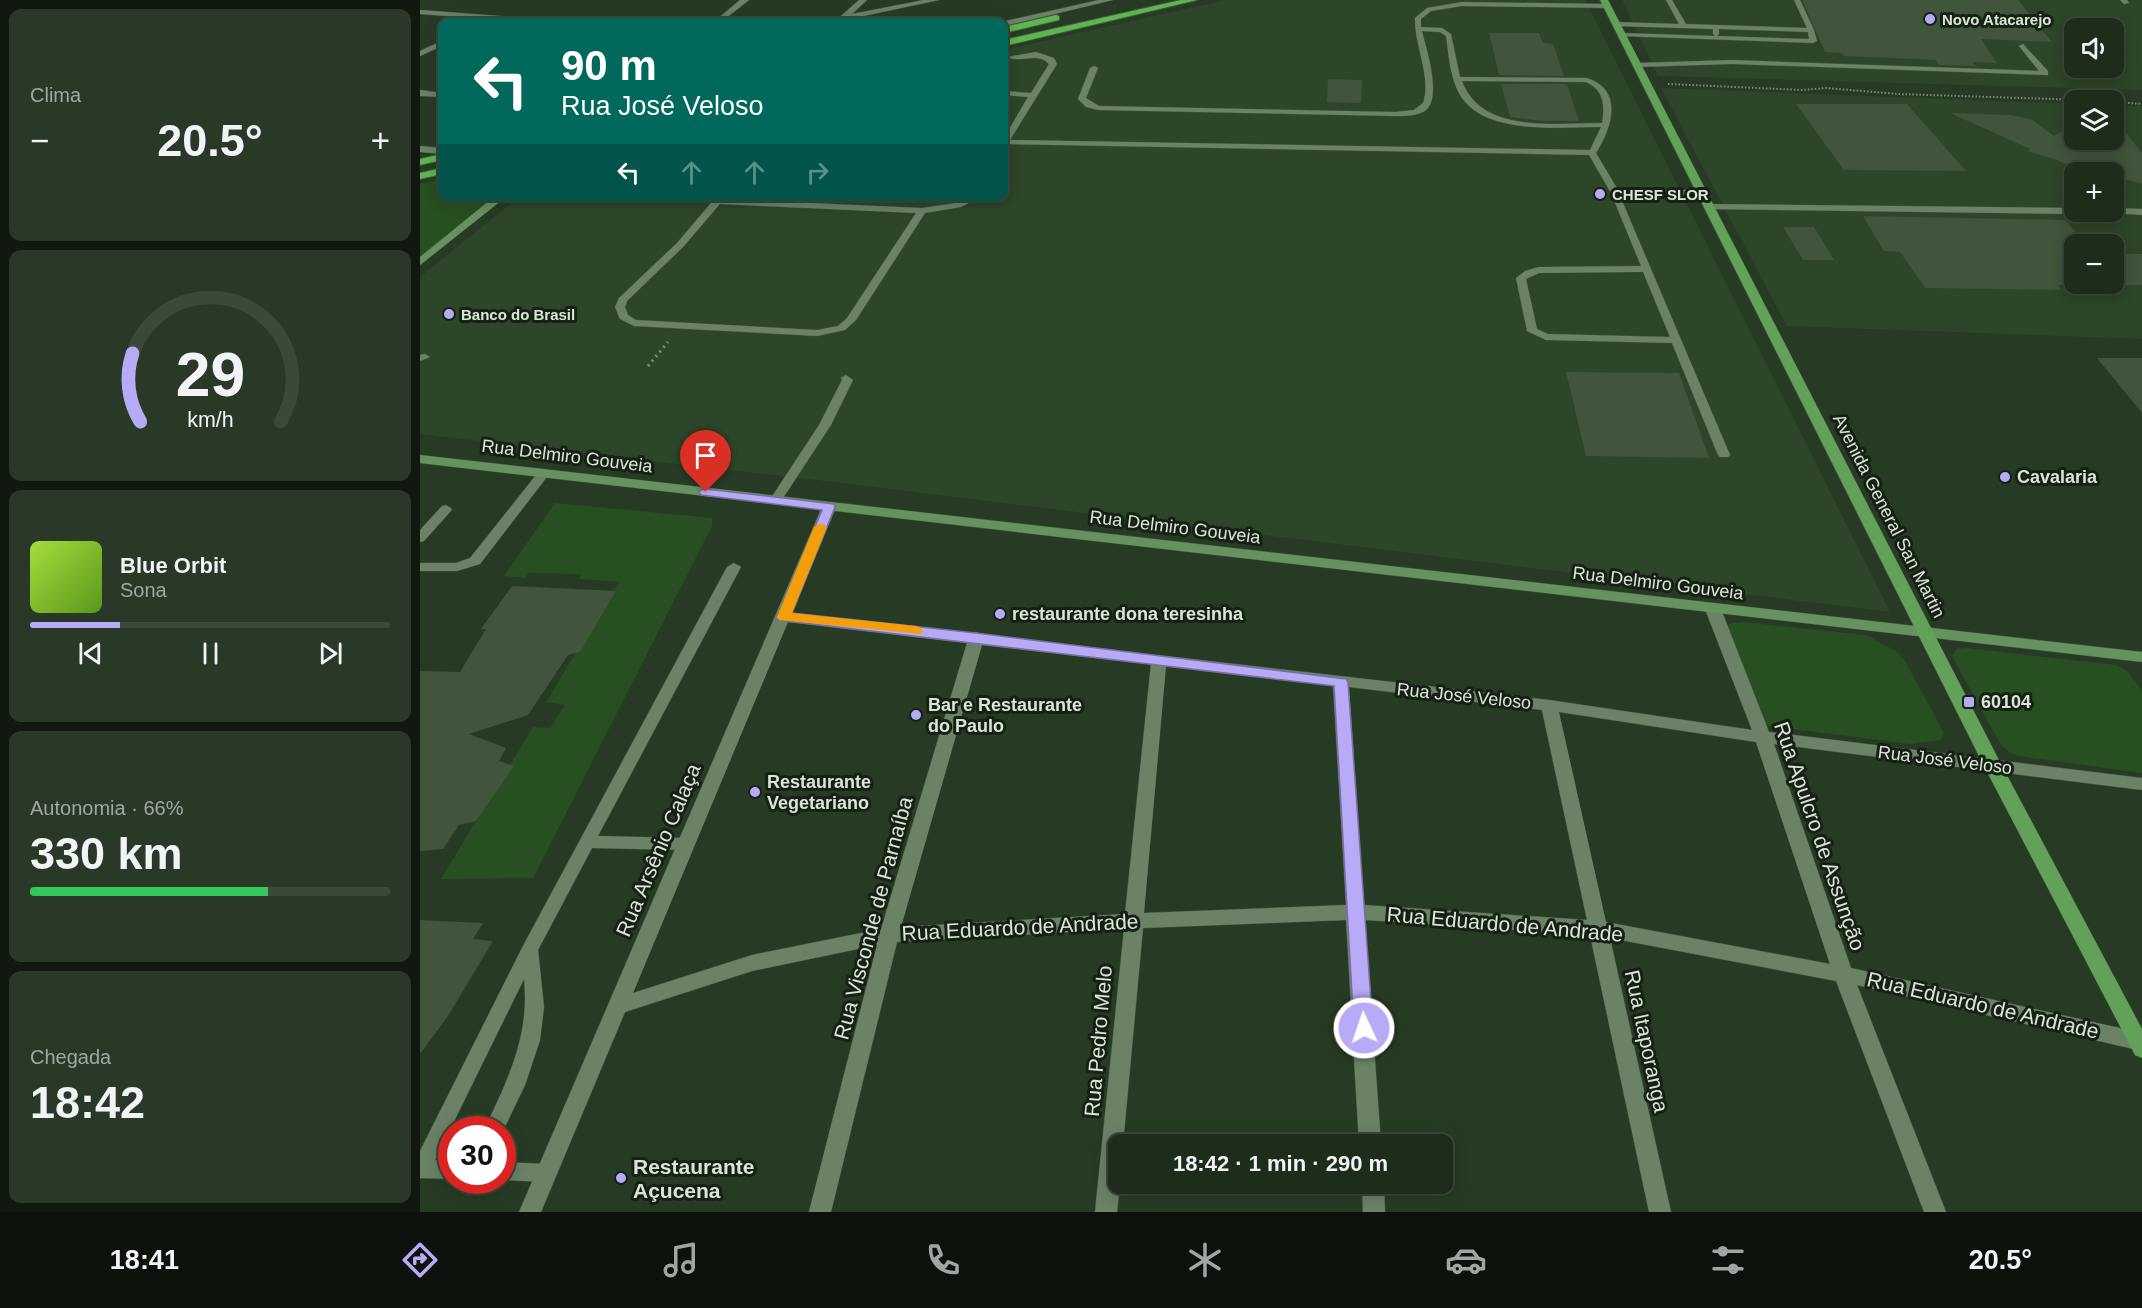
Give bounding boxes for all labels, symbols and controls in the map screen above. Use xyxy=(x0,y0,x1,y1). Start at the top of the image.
place label: Novo Atacarejo xyxy=(1942,11,2051,28)
marker: Novo Atacarejo xyxy=(1923,12,1937,26)
map controls xyxy=(2064,18,2124,294)
button: sound xyxy=(2064,18,2124,78)
icon: left xyxy=(462,42,540,120)
text: 90 m xyxy=(561,42,657,89)
text: Clima xyxy=(30,84,81,106)
button: layers xyxy=(2064,90,2124,150)
text: Rua José Veloso xyxy=(561,91,764,121)
text: 20.5° xyxy=(157,115,263,166)
text: − xyxy=(30,122,49,159)
text: + xyxy=(371,122,390,159)
icon: left xyxy=(612,156,645,189)
icon: ahead xyxy=(675,156,708,189)
icon: ahead xyxy=(738,156,771,189)
icon: right xyxy=(801,156,834,189)
button: + xyxy=(2064,162,2124,222)
place label: CHESF SLOR xyxy=(1612,186,1709,203)
marker: CHESF SLOR xyxy=(1593,187,1607,201)
button: − xyxy=(2064,234,2124,294)
place label: Banco do Brasil xyxy=(461,306,575,323)
marker: Banco do Brasil xyxy=(442,307,456,321)
text: 29 xyxy=(175,341,245,410)
text: km/h xyxy=(187,409,233,433)
street label: Avenida General San Martin xyxy=(1829,411,1949,621)
pin xyxy=(680,430,731,492)
street label: Rua Delmiro Gouveia xyxy=(480,436,655,477)
icon: arrive xyxy=(689,439,722,472)
place label: Cavalaria xyxy=(2017,467,2098,487)
marker: Cavalaria xyxy=(1998,470,2012,484)
street label: Rua Delmiro Gouveia xyxy=(1088,507,1263,548)
text: Blue Orbit xyxy=(120,553,226,578)
street label: Rua Delmiro Gouveia xyxy=(1571,563,1746,604)
text: Sona xyxy=(120,579,167,601)
place label: restaurante dona teresinha xyxy=(1012,604,1244,624)
marker: restaurante dona teresinha xyxy=(993,607,1007,621)
icon: previous xyxy=(74,637,107,670)
icon: pause xyxy=(194,637,227,670)
icon: next xyxy=(314,637,347,670)
street label: Rua José Veloso xyxy=(1396,679,1532,713)
place label: 60104 xyxy=(1981,692,2031,712)
place label: Bar e Restaurante do Paulo xyxy=(928,695,1082,736)
marker: 60104 xyxy=(1962,695,1976,709)
marker: Bar e Restaurante do Paulo xyxy=(909,708,923,722)
street label: Rua Apulcro de Assunção xyxy=(1770,719,1870,953)
street label: Rua José Veloso xyxy=(1877,742,2013,778)
street label: Rua Arsênio Calaça xyxy=(611,760,705,940)
place label: Restaurante Vegetariano xyxy=(767,772,871,813)
marker: Restaurante Vegetariano xyxy=(748,785,762,799)
street label: Rua Visconde de Parnaíba xyxy=(829,794,917,1042)
text: Autonomia · 66% xyxy=(30,797,183,819)
text: 330 km xyxy=(30,828,183,879)
street label: Rua Eduardo de Andrade xyxy=(1386,902,1624,946)
street label: Rua Eduardo de Andrade xyxy=(901,909,1139,945)
street label: Rua Pedro Melo xyxy=(1080,964,1116,1118)
street label: Rua Eduardo de Andrade xyxy=(1865,967,2101,1043)
street label: Rua Itaporanga xyxy=(1621,968,1673,1115)
position arrow xyxy=(1332,996,1396,1060)
text: Chegada xyxy=(30,1046,111,1068)
text: 18:42 xyxy=(30,1077,145,1128)
speed limit sign: 30 xyxy=(438,1116,516,1194)
text: 18:42 · 1 min · 290 m xyxy=(1173,1151,1388,1176)
place label: Restaurante Açucena xyxy=(633,1155,754,1202)
marker: Restaurante Açucena xyxy=(614,1171,628,1185)
icon: directions xyxy=(399,1239,441,1281)
icon: music xyxy=(660,1239,702,1281)
icon: phone xyxy=(922,1239,964,1281)
icon: climate xyxy=(1184,1239,1226,1281)
icon: car xyxy=(1445,1239,1487,1281)
icon: filters xyxy=(1707,1239,1749,1281)
text: 18:41 xyxy=(110,1245,179,1275)
text: 20.5° xyxy=(1969,1245,2032,1275)

